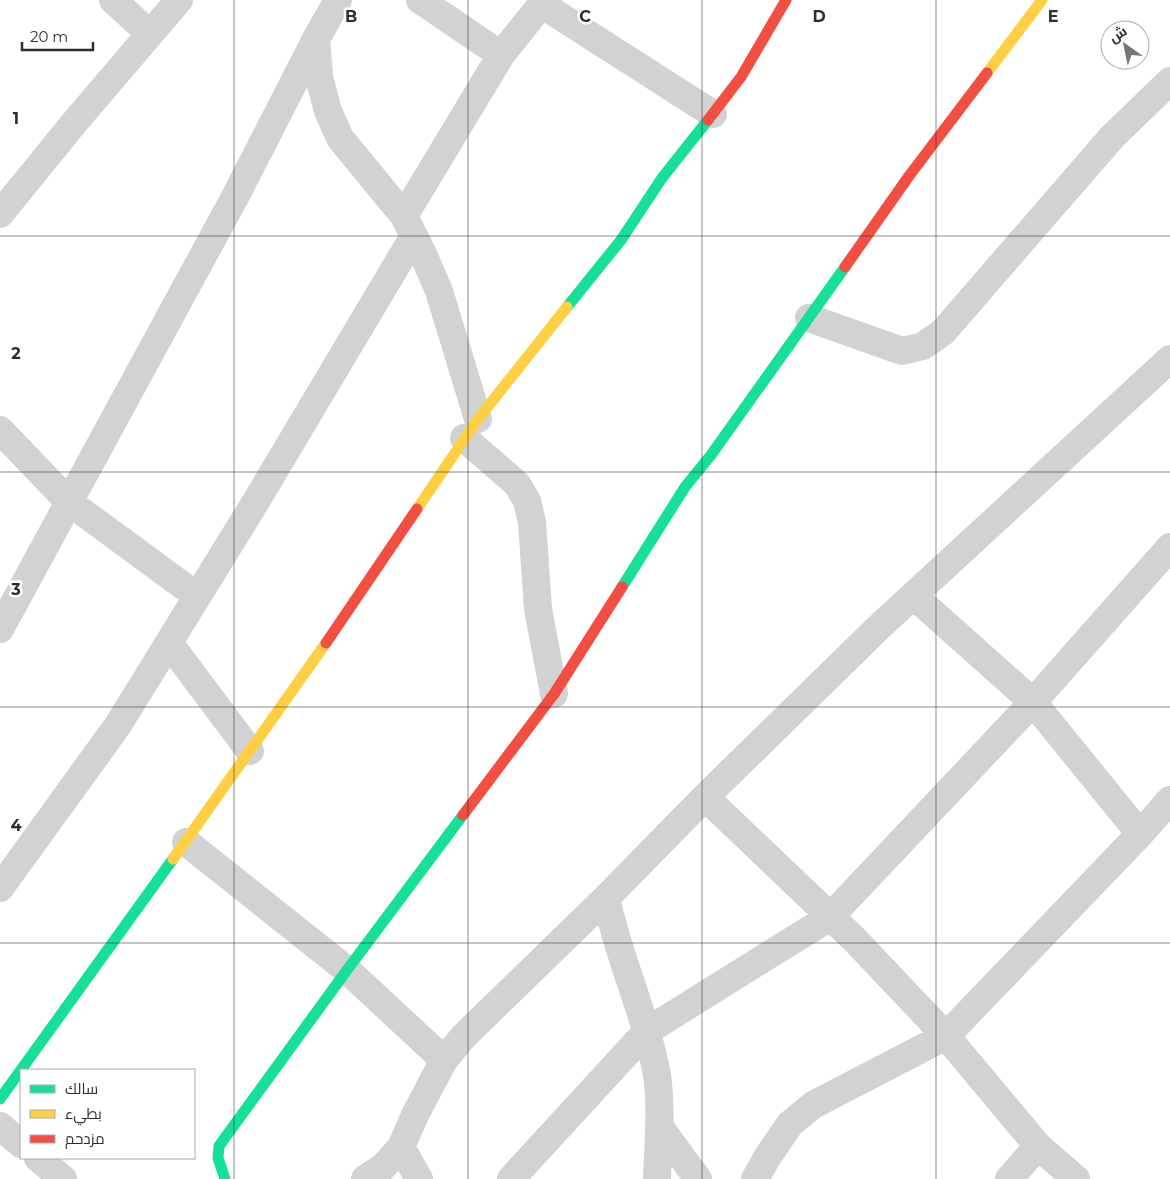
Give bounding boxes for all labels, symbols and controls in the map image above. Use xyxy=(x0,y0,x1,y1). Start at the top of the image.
text: B xyxy=(345,7,357,26)
text: C xyxy=(579,7,591,26)
text: D xyxy=(812,7,826,26)
text: E xyxy=(1048,7,1058,26)
scale bar xyxy=(22,20,94,52)
north arrow xyxy=(1100,20,1150,70)
text: ش xyxy=(1105,22,1130,47)
text: 20 m xyxy=(30,27,68,46)
text: 1 xyxy=(13,109,19,128)
text: 2 xyxy=(11,344,21,363)
text: 3 xyxy=(10,580,21,599)
text: 4 xyxy=(10,816,22,835)
legend xyxy=(20,1069,195,1159)
text: سالك xyxy=(65,1079,98,1098)
text: بطيء xyxy=(65,1104,102,1126)
text: مزدحم xyxy=(65,1129,105,1149)

